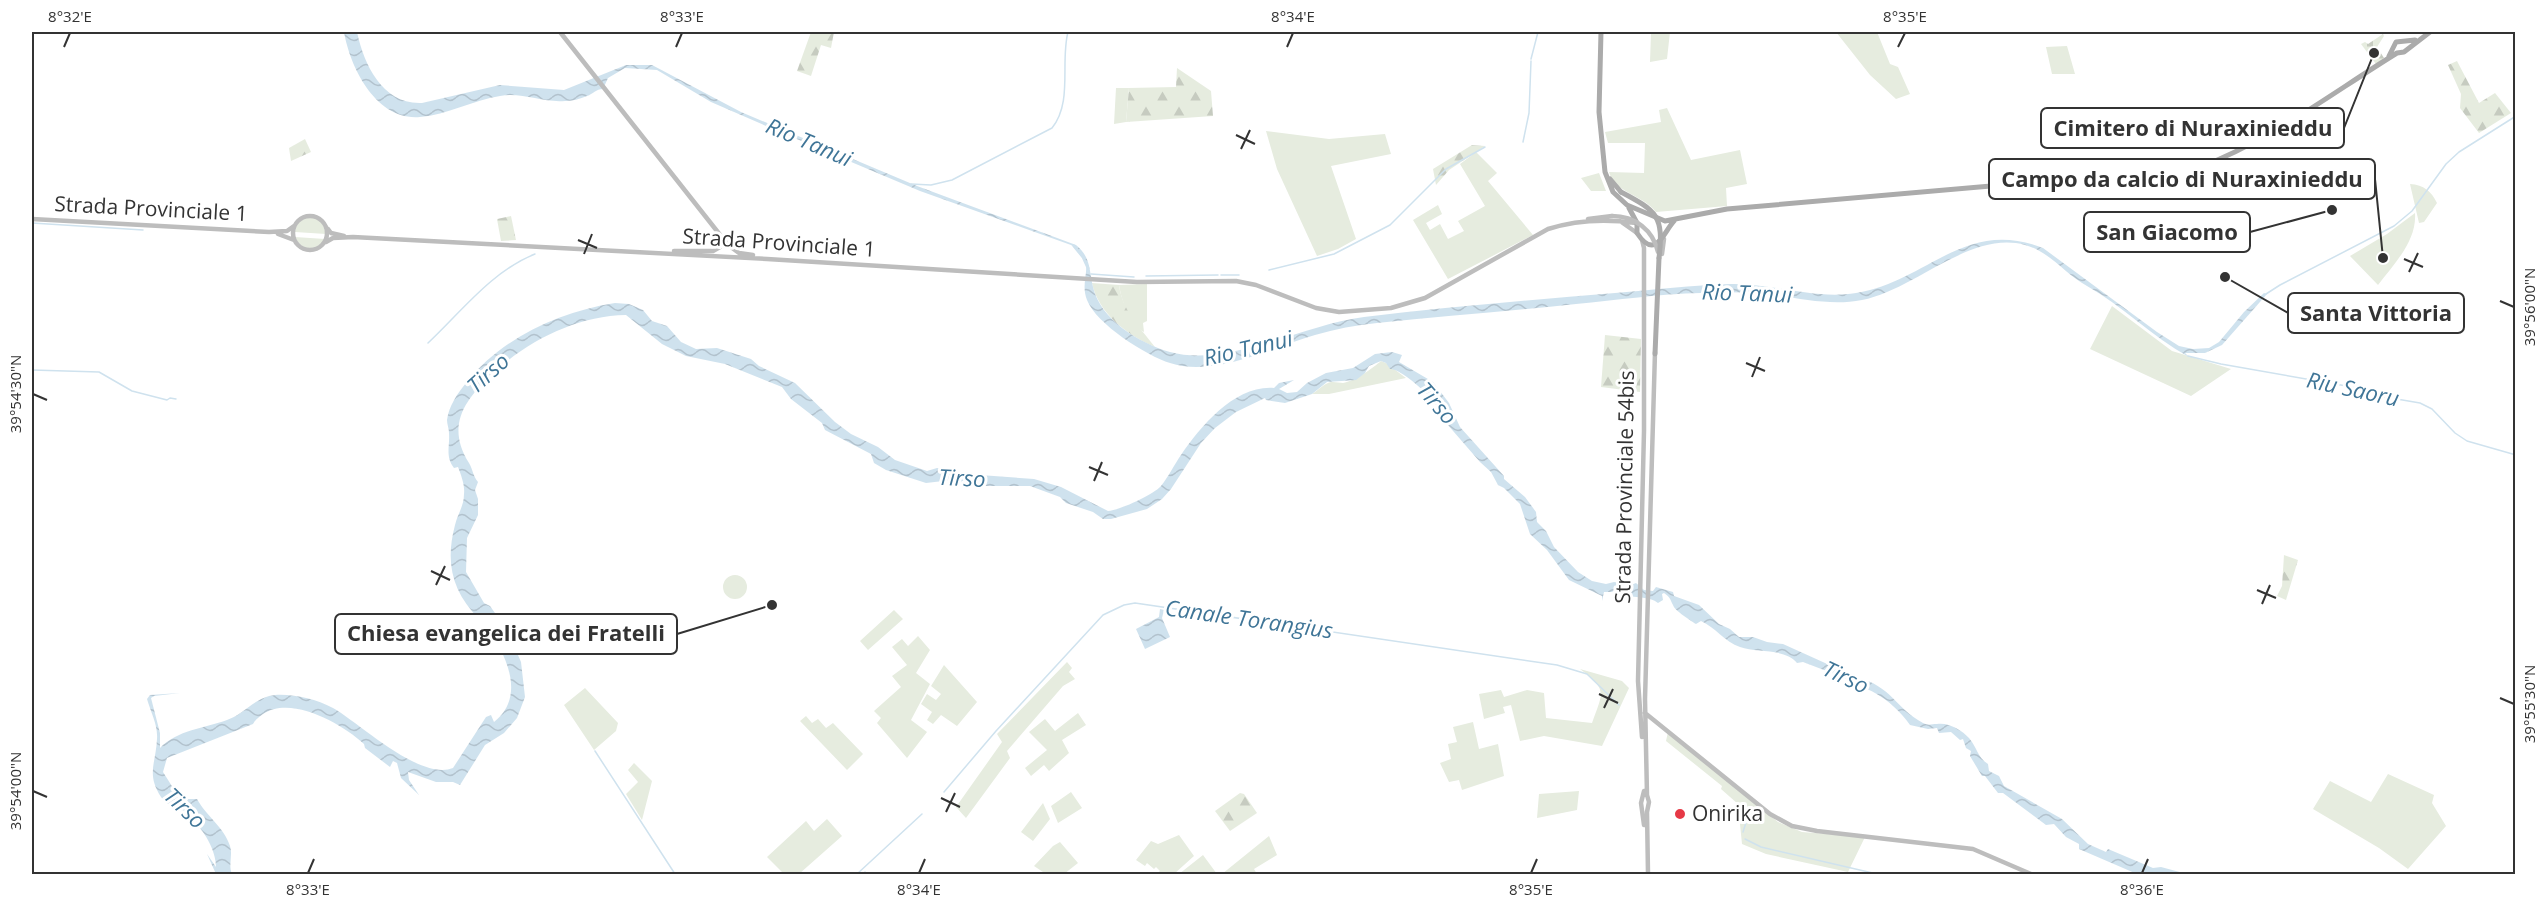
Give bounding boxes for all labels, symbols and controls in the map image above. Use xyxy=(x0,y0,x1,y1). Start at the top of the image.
text: 8°32'E xyxy=(48,6,92,26)
text: 8°33'E xyxy=(660,6,704,26)
text: 8°34'E xyxy=(1271,6,1315,26)
text: 8°35'E xyxy=(1883,6,1927,26)
callout: Cimitero di Nuraxinieddu xyxy=(2041,108,2344,148)
water label: Rio Tanui xyxy=(762,110,857,173)
text: Cimitero di Nuraxinieddu xyxy=(2054,112,2332,142)
callout: Campo da calcio di Nuraxinieddu xyxy=(1989,159,2375,199)
text: Campo da calcio di Nuraxinieddu xyxy=(2001,163,2363,193)
street label: Strada Provinciale 1 xyxy=(54,189,248,227)
callout: San Giacomo xyxy=(2084,212,2250,252)
text: San Giacomo xyxy=(2096,216,2238,246)
street label: Strada Provinciale 1 xyxy=(682,221,876,263)
text: 39°56'00"N xyxy=(2519,268,2539,346)
water label: Rio Tanui xyxy=(1701,275,1793,309)
callout: Santa Vittoria xyxy=(2288,293,2464,333)
text: Santa Vittoria xyxy=(2300,297,2452,327)
water label: Rio Tanui xyxy=(1200,322,1296,372)
water label: Tirso xyxy=(460,345,515,399)
text: 39°54'30"N xyxy=(5,355,25,433)
water label: Riu Saoru xyxy=(2304,364,2403,413)
street label: Strada Provinciale 54bis xyxy=(1608,370,1640,604)
water label: Tirso xyxy=(1411,375,1465,430)
water label: Tirso xyxy=(938,461,986,493)
water label: Canale Torangius xyxy=(1163,591,1335,645)
callout: Chiesa evangelica dei Fratelli xyxy=(335,614,677,654)
text: Chiesa evangelica dei Fratelli xyxy=(347,617,665,647)
water label: Tirso xyxy=(1819,653,1874,700)
text: 39°55'30"N xyxy=(2519,665,2539,743)
text: 39°54'00"N xyxy=(5,752,25,830)
water label: Tirso xyxy=(158,780,213,834)
place label: Onirika xyxy=(1692,799,1763,827)
marker: Onirika xyxy=(1673,807,1687,821)
text: 8°33'E xyxy=(286,879,330,899)
text: 8°34'E xyxy=(897,879,941,899)
text: 8°35'E xyxy=(1509,879,1553,899)
text: 8°36'E xyxy=(2120,879,2164,899)

